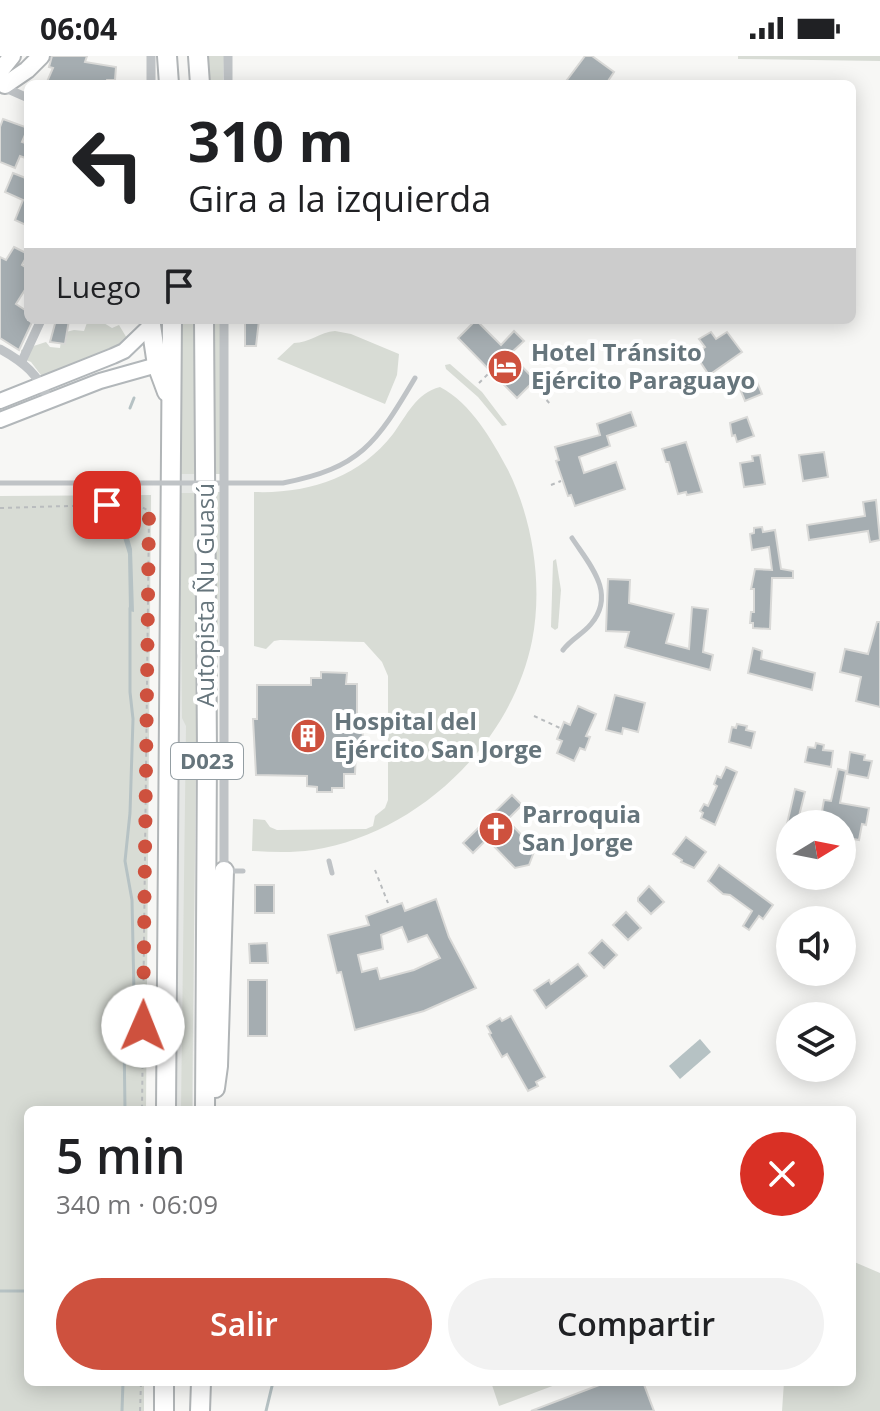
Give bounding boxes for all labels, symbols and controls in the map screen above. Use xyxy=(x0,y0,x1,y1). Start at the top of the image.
text: 06:04 xyxy=(40,8,117,49)
text: 310 m xyxy=(188,102,354,178)
icon: left xyxy=(56,112,160,216)
text: Gira a la izquierda xyxy=(188,174,491,223)
icon: arrive xyxy=(157,264,201,308)
text: Luego xyxy=(56,266,141,307)
place label: Hotel Tránsito Ejército Paraguayo xyxy=(531,335,755,396)
hotel icon: Hotel Tránsito Ejército Paraguayo xyxy=(486,348,524,386)
pin xyxy=(73,471,141,539)
icon: arrive xyxy=(85,483,129,527)
street label: Autopista Ñu Guasú xyxy=(188,483,221,707)
place label: Hospital del Ejército San Jorge xyxy=(334,704,542,765)
building icon: Hospital del Ejército San Jorge xyxy=(289,717,327,755)
road number: D023 xyxy=(171,743,243,779)
place label: Parroquia San Jorge xyxy=(522,797,641,858)
church icon: Parroquia San Jorge xyxy=(477,810,515,848)
north arrow xyxy=(776,810,856,890)
map controls xyxy=(776,810,856,1082)
button: sound xyxy=(776,906,856,986)
position arrow xyxy=(101,984,185,1068)
button: layers xyxy=(776,1002,856,1082)
text: 5 min xyxy=(56,1123,186,1188)
button: close xyxy=(740,1132,824,1216)
text: 340 m · 06:09 xyxy=(56,1186,218,1222)
button: Salir xyxy=(56,1278,432,1370)
button: Compartir xyxy=(448,1278,824,1370)

